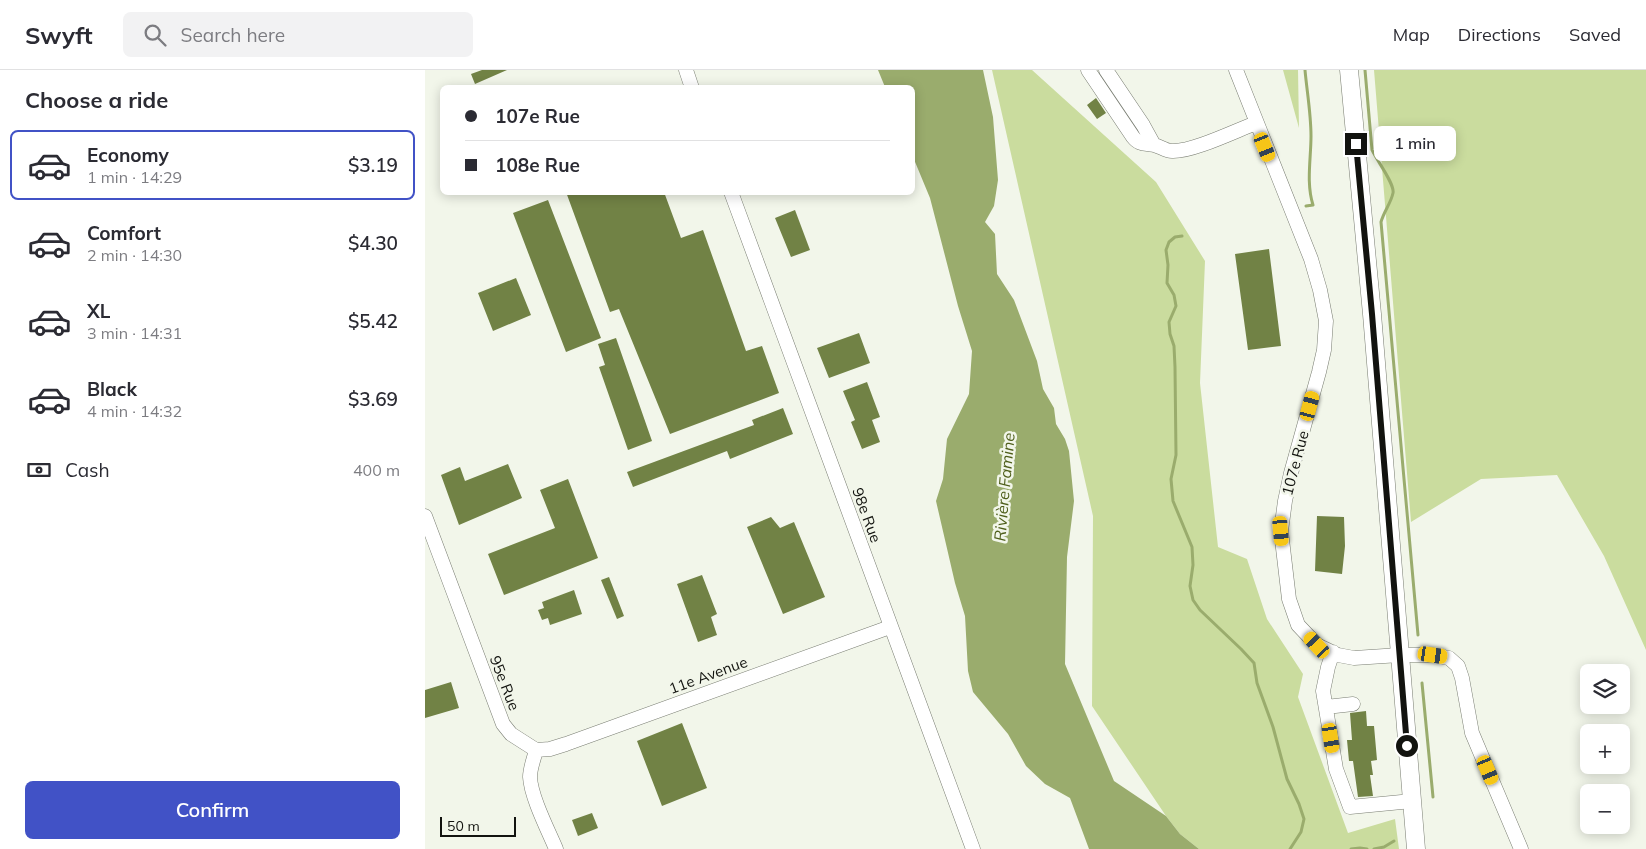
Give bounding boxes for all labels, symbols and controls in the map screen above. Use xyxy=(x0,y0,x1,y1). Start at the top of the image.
search box xyxy=(123,12,473,57)
text: Swyft xyxy=(25,20,93,50)
icon: search xyxy=(141,21,169,49)
text: Search here xyxy=(181,23,285,47)
text: Map xyxy=(1393,23,1430,46)
text: Directions xyxy=(1458,23,1541,46)
text: Saved xyxy=(1569,23,1621,46)
text: Choose a ride xyxy=(25,86,168,114)
text: 107e Rue xyxy=(495,104,580,128)
callout: 1 min xyxy=(1373,126,1456,162)
car xyxy=(1252,130,1277,164)
route end xyxy=(1345,133,1367,155)
text: 1 min xyxy=(1394,133,1436,153)
icon: car xyxy=(27,143,72,188)
text: Economy xyxy=(87,143,169,167)
text: $3.19 xyxy=(348,153,398,177)
text: 108e Rue xyxy=(495,153,580,177)
text: 1 min · 14:29 xyxy=(87,167,182,187)
icon: car xyxy=(27,221,72,266)
text: Comfort xyxy=(87,221,161,245)
text: $4.30 xyxy=(348,231,398,255)
text: 2 min · 14:30 xyxy=(87,245,182,265)
icon: car xyxy=(27,299,72,344)
text: XL xyxy=(87,299,110,323)
text: $5.42 xyxy=(348,309,398,333)
text: 3 min · 14:31 xyxy=(87,323,182,343)
icon: car xyxy=(27,377,72,422)
text: Black xyxy=(87,377,137,401)
text: $3.69 xyxy=(348,387,398,411)
car xyxy=(1298,390,1321,422)
text: 4 min · 14:32 xyxy=(87,401,182,421)
street label: 107e Rue xyxy=(1277,429,1313,497)
water label: Rivière Famine xyxy=(989,432,1019,542)
icon: cash xyxy=(25,456,53,484)
text: Cash xyxy=(65,458,110,482)
text: 400 m xyxy=(353,460,400,480)
street label: 98e Rue xyxy=(848,485,886,545)
car xyxy=(1272,515,1289,547)
car xyxy=(1301,629,1332,661)
car xyxy=(1417,645,1448,665)
street label: 11e Avenue xyxy=(666,652,750,698)
street label: 95e Rue xyxy=(486,653,524,713)
map controls xyxy=(1580,664,1630,834)
button: layers xyxy=(1580,664,1630,714)
car xyxy=(1321,722,1340,754)
button: + xyxy=(1580,724,1630,774)
route start xyxy=(1396,735,1418,757)
car xyxy=(1475,753,1500,787)
button: Confirm xyxy=(25,781,400,839)
button: − xyxy=(1580,784,1630,834)
scale bar xyxy=(440,814,516,837)
text: 50 m xyxy=(447,817,480,835)

